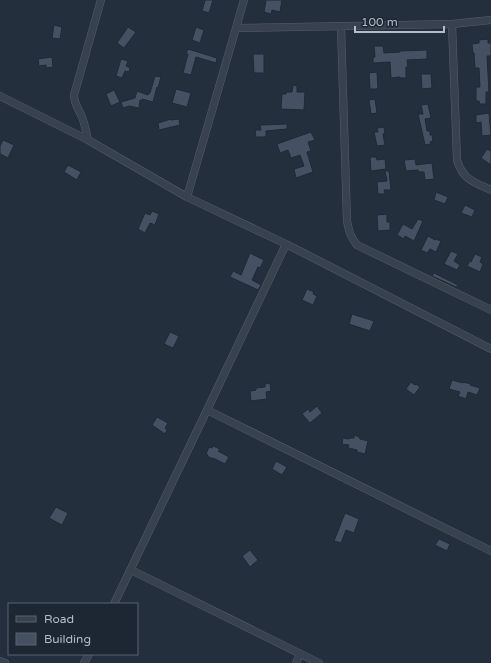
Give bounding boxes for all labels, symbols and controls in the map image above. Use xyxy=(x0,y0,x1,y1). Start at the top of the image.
scale bar xyxy=(355,8,444,34)
text: 100 m xyxy=(361,15,398,29)
legend xyxy=(8,603,138,655)
text: Road xyxy=(44,612,74,626)
text: Building xyxy=(44,632,91,646)

